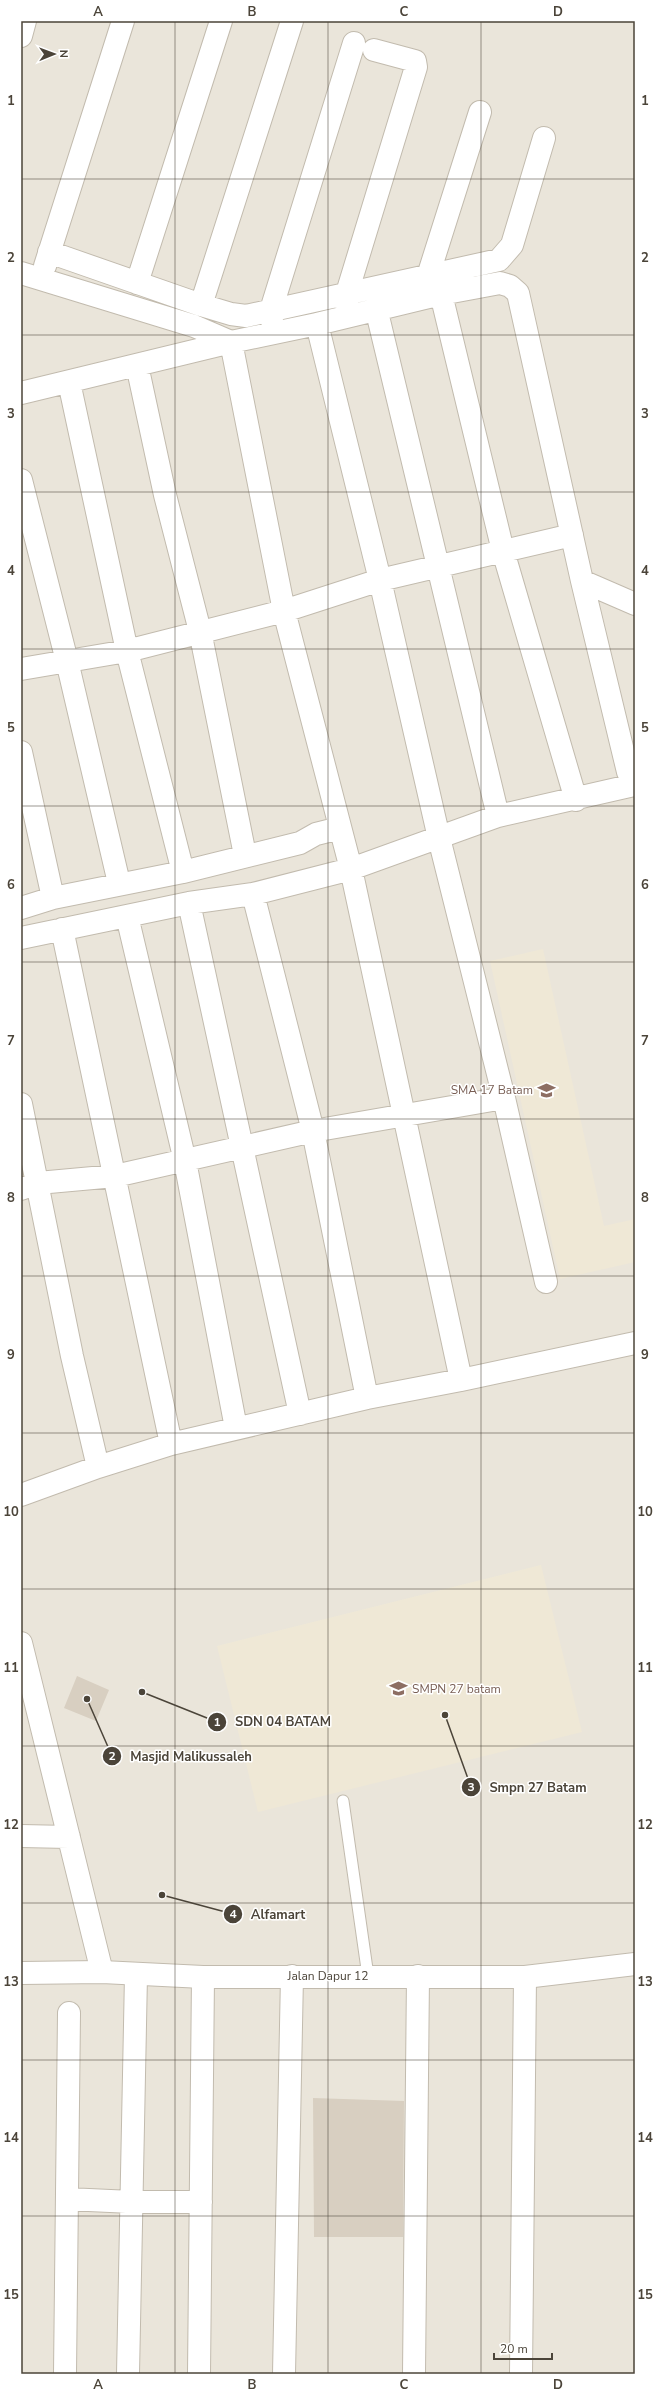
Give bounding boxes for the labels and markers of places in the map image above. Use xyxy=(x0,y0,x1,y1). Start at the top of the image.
school or university icon: SMA 17 Batam xyxy=(536,1080,556,1100)
place label: SMA 17 Batam xyxy=(451,1082,533,1098)
school or university icon: SMPN 27 batam xyxy=(389,1679,409,1699)
place label: SMPN 27 batam xyxy=(412,1681,501,1697)
callout: SDN 04 BATAM xyxy=(207,1709,339,1734)
callout: Masjid Malikussaleh xyxy=(102,1744,259,1769)
callout: Smpn 27 Batam xyxy=(461,1775,595,1800)
callout: Alfamart xyxy=(223,1902,313,1927)

